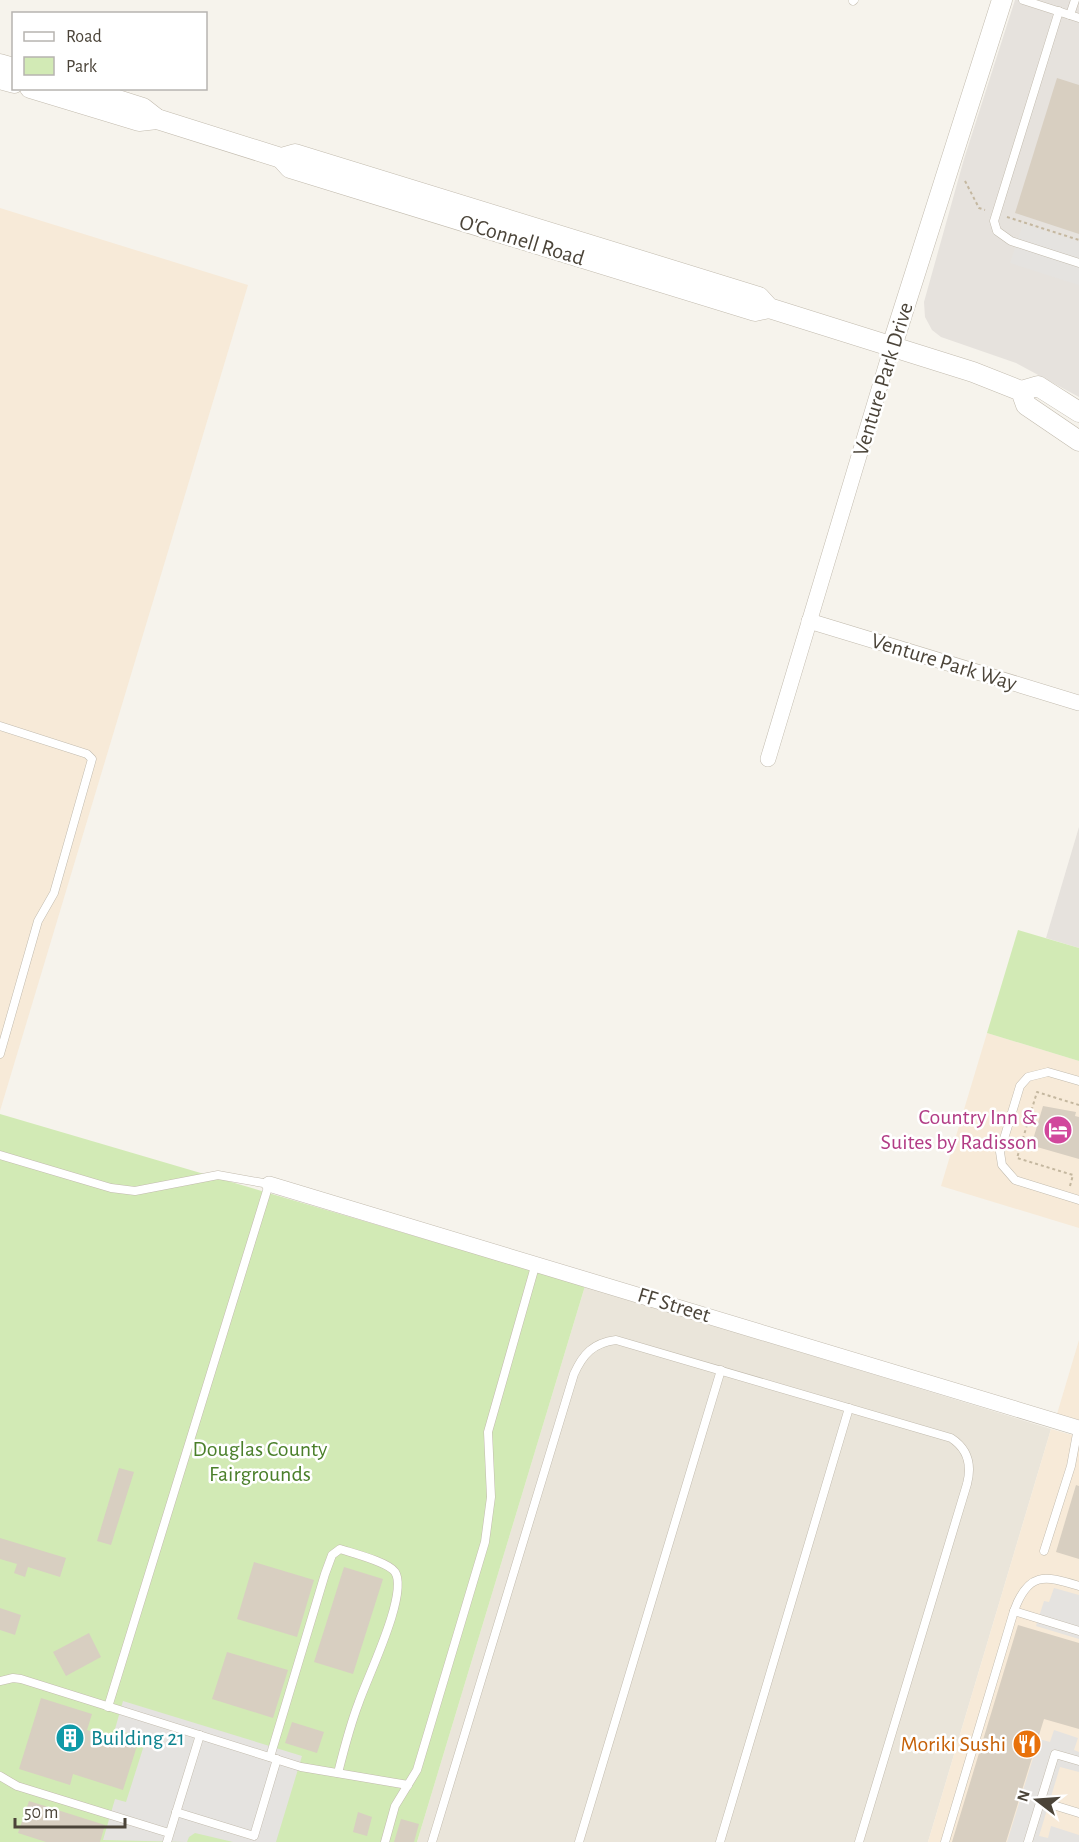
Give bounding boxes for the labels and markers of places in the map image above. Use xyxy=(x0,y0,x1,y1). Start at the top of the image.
place label: Country Inn & Suites by Radisson xyxy=(881,1106,1038,1153)
hotel icon: Country Inn & Suites by Radisson xyxy=(1042,1114,1074,1146)
building icon: Building 21 xyxy=(54,1722,86,1754)
place label: Building 21 xyxy=(91,1727,185,1749)
restaurant icon: Moriki Sushi xyxy=(1011,1728,1043,1760)
place label: Moriki Sushi xyxy=(901,1733,1006,1755)

